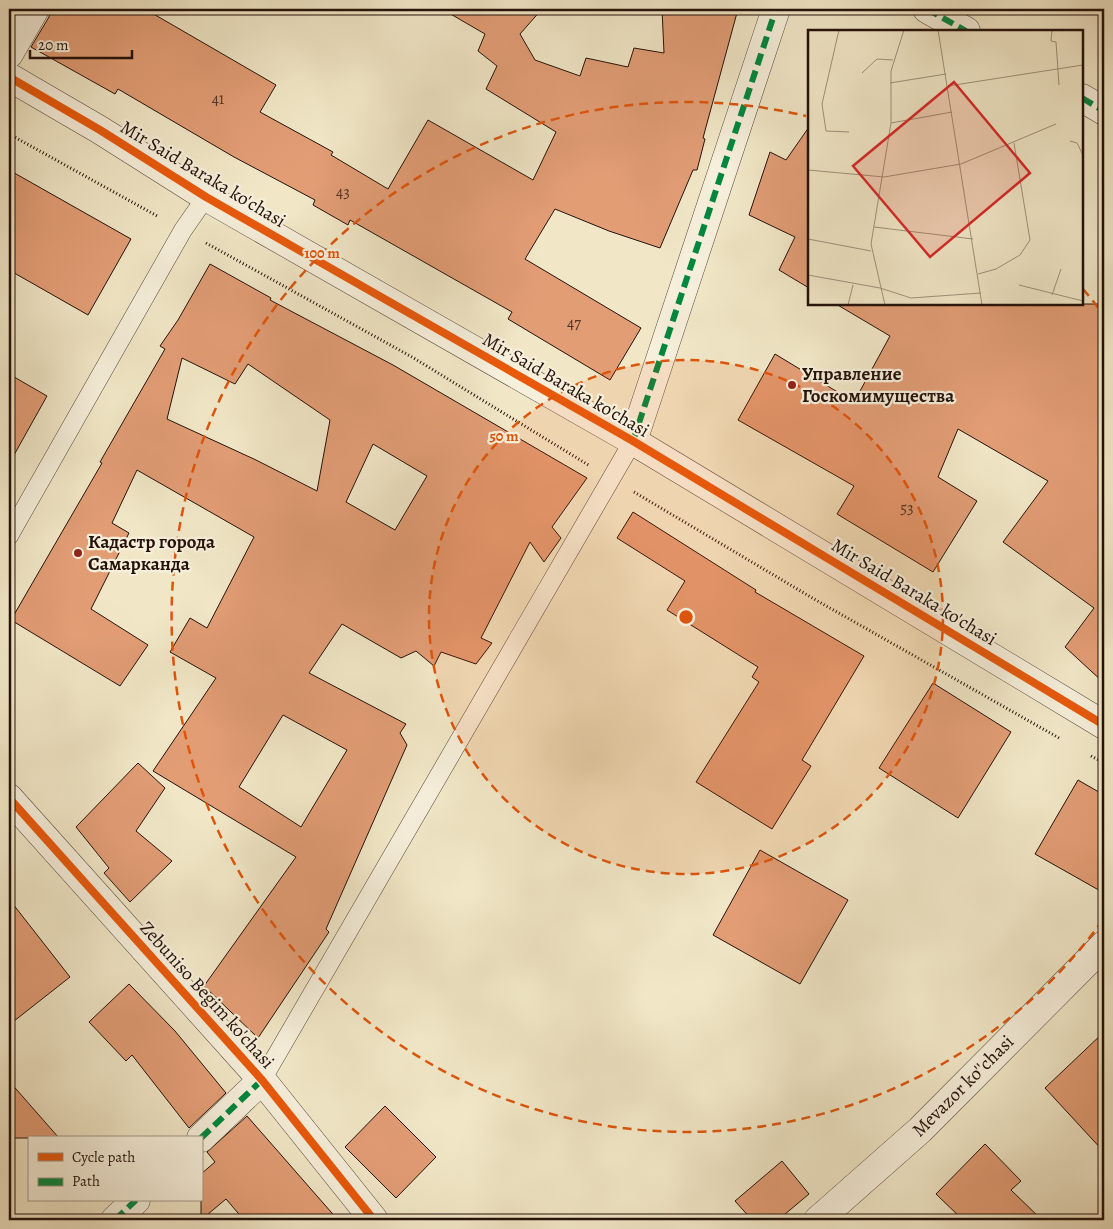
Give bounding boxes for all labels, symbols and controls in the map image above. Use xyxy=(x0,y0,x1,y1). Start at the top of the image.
scale bar xyxy=(30,28,132,60)
inset map xyxy=(808,30,1083,305)
text: 20 m xyxy=(38,35,69,55)
house number: 41 xyxy=(212,88,225,110)
street label: Mir Said Baraka ko'chasi xyxy=(115,114,291,234)
house number: 43 xyxy=(336,181,350,203)
text: 100 m xyxy=(304,243,340,263)
house number: 47 xyxy=(567,312,581,334)
street label: Mir Said Baraka ko'chasi xyxy=(478,327,654,443)
place label: Управление Госкомимущества xyxy=(802,361,955,409)
marker: Управление Госкомимущества xyxy=(786,379,798,391)
text: 50 m xyxy=(489,426,519,446)
house number: 53 xyxy=(900,497,914,519)
place label: Кадастр города Самарканда xyxy=(88,529,216,577)
street label: Mir Said Baraka ko'chasi xyxy=(826,532,1002,652)
marker: Кадастр города Самарканда xyxy=(72,547,84,559)
centre of rings xyxy=(677,608,695,626)
street label: Zebuniso Begim ko'chasi xyxy=(134,916,280,1074)
street label: Mevazor ko''chasi xyxy=(906,1029,1020,1143)
legend xyxy=(28,1136,202,1202)
text: Cycle path xyxy=(72,1147,135,1167)
text: Path xyxy=(72,1171,100,1191)

